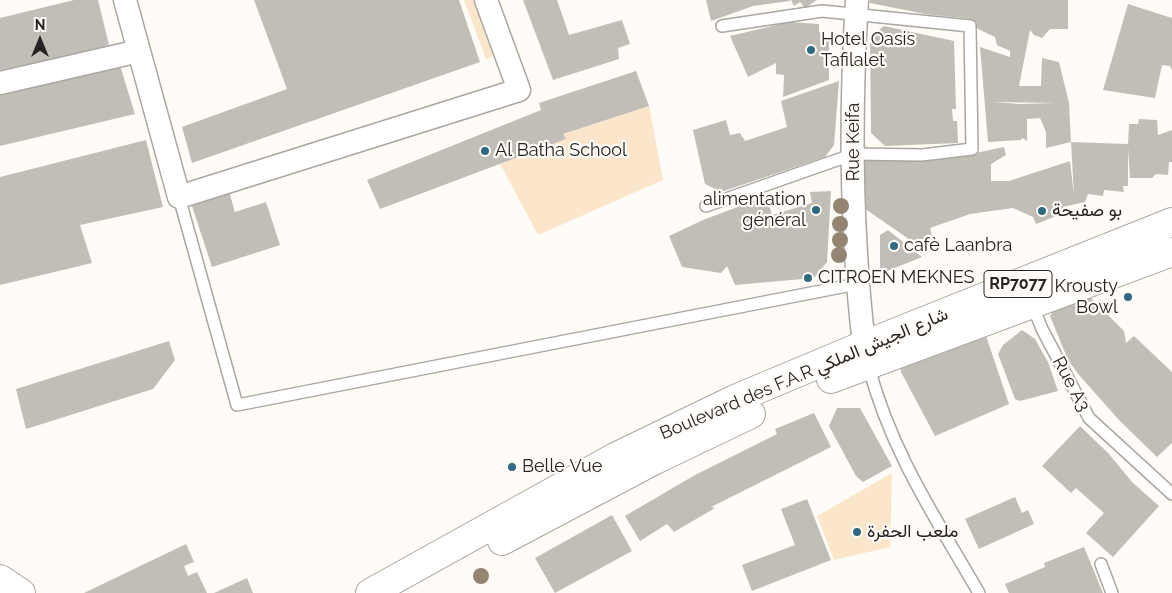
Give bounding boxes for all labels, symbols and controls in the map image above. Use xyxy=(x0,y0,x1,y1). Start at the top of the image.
north arrow xyxy=(15,15,65,65)
text: N xyxy=(35,17,45,33)
place label: Hotel Oasis Tafilalet xyxy=(821,29,915,72)
marker: Hotel Oasis Tafilalet xyxy=(805,44,817,56)
street label: Rue Keifa xyxy=(843,103,865,181)
place label: Al Batha School xyxy=(495,140,627,162)
marker: Al Batha School xyxy=(479,145,491,157)
place label: alimentation général xyxy=(703,189,806,232)
place label: بو صفيحة xyxy=(1052,200,1122,222)
marker: alimentation général xyxy=(810,204,822,216)
marker: بو صفيحة xyxy=(1036,205,1048,217)
place label: cafè Laanbra xyxy=(904,235,1012,257)
marker: cafè Laanbra xyxy=(888,240,900,252)
place label: CITROEN MEKNES xyxy=(818,267,975,289)
road number: RP7077 xyxy=(984,270,1052,298)
marker: CITROEN MEKNES xyxy=(802,272,814,284)
place label: Krousty Bowl xyxy=(1055,276,1118,318)
marker: Krousty Bowl xyxy=(1122,291,1134,303)
street label: Boulevard des F.A.R شارع الجيش الملكي xyxy=(657,303,951,445)
street label: Rue A3 xyxy=(1048,353,1094,415)
place label: Belle Vue xyxy=(522,456,602,478)
marker: Belle Vue xyxy=(506,461,518,473)
place label: ملعب الحفرة xyxy=(867,521,958,543)
marker: ملعب الحفرة xyxy=(851,526,863,538)

